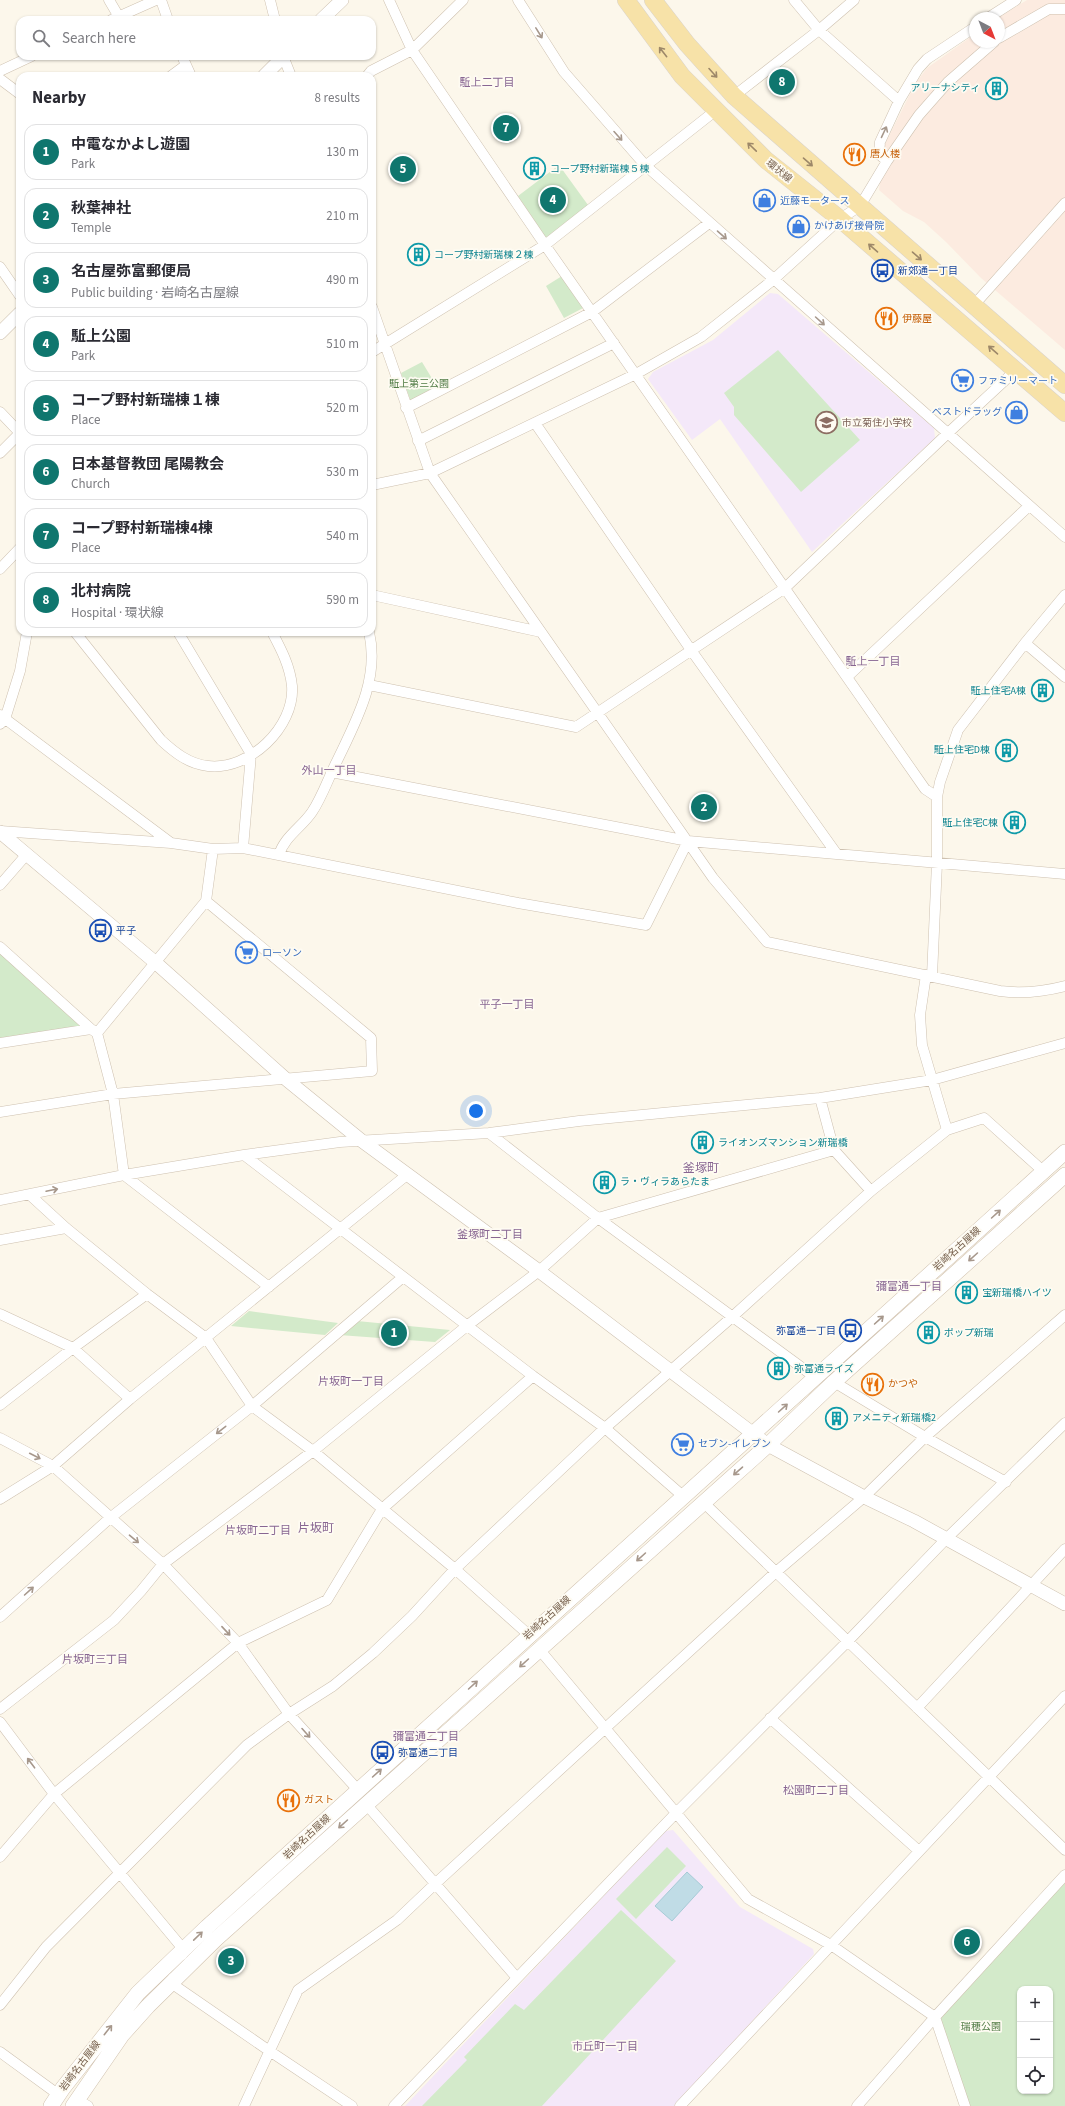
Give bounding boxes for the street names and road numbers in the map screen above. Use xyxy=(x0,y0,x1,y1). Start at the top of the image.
street label: 環状線 xyxy=(763,156,795,186)
street label: 岩崎名古屋線 xyxy=(930,1224,984,1274)
street label: 岩崎名古屋線 xyxy=(520,1593,574,1643)
street label: 岩崎名古屋線 xyxy=(280,1811,334,1863)
street label: 岩崎名古屋線 xyxy=(56,2038,104,2094)

